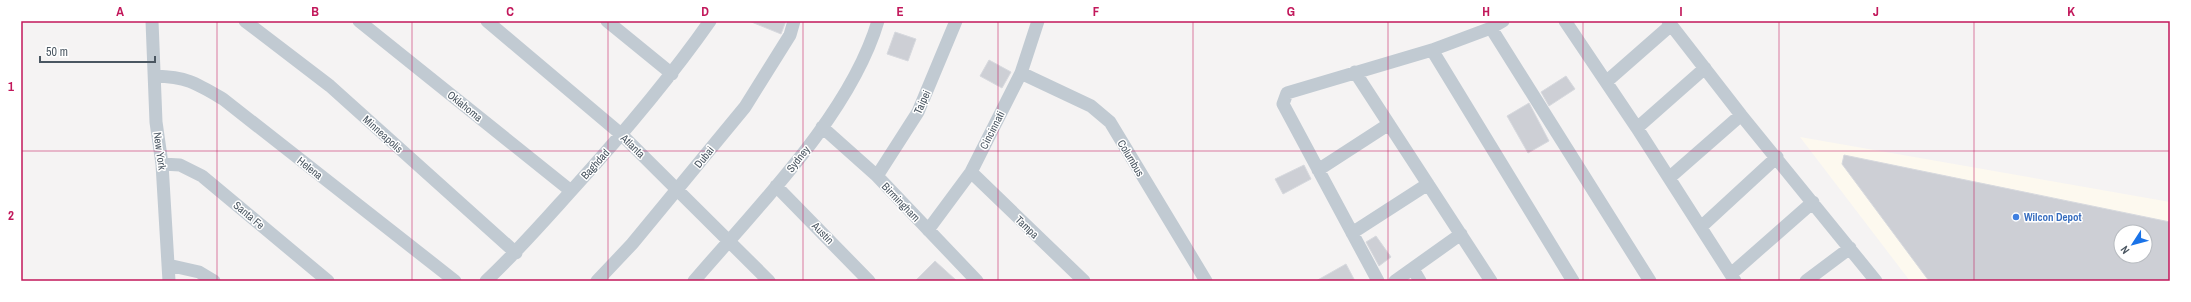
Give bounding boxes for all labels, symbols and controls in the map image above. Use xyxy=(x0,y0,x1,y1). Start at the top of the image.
text: A xyxy=(116,3,124,20)
text: B xyxy=(311,3,319,20)
text: C xyxy=(506,3,514,20)
text: D xyxy=(701,3,709,20)
text: E xyxy=(896,3,904,20)
text: F xyxy=(1093,3,1100,20)
text: G xyxy=(1287,3,1295,20)
text: H xyxy=(1482,3,1490,20)
text: I xyxy=(1680,3,1683,20)
text: J xyxy=(1873,3,1879,20)
text: K xyxy=(2067,3,2075,20)
scale bar xyxy=(40,38,155,64)
text: 50 m xyxy=(46,44,68,60)
text: 1 xyxy=(8,78,14,95)
street label: Oklahoma xyxy=(445,88,485,124)
street label: Taipei xyxy=(910,88,934,116)
street label: Cincinnati xyxy=(976,109,1008,151)
street label: Minneapolis xyxy=(360,112,406,156)
street label: New York xyxy=(150,131,170,171)
street label: Atlanta xyxy=(617,131,648,161)
street label: Columbus xyxy=(1115,137,1148,179)
street label: Sydney xyxy=(783,142,813,175)
street label: Dubai xyxy=(691,143,717,171)
street label: Baghdad xyxy=(578,146,612,182)
street label: Helena xyxy=(294,154,326,182)
street label: Birmingham xyxy=(879,179,923,225)
street label: Santa Fe xyxy=(231,198,267,232)
text: 2 xyxy=(8,207,14,224)
place label: Wilcon Depot xyxy=(2024,210,2082,224)
street label: Tampa xyxy=(1012,212,1042,242)
marker: Wilcon Depot xyxy=(2011,212,2021,222)
street label: Austin xyxy=(808,218,837,247)
north arrow xyxy=(2113,224,2153,264)
text: N xyxy=(2117,243,2132,257)

